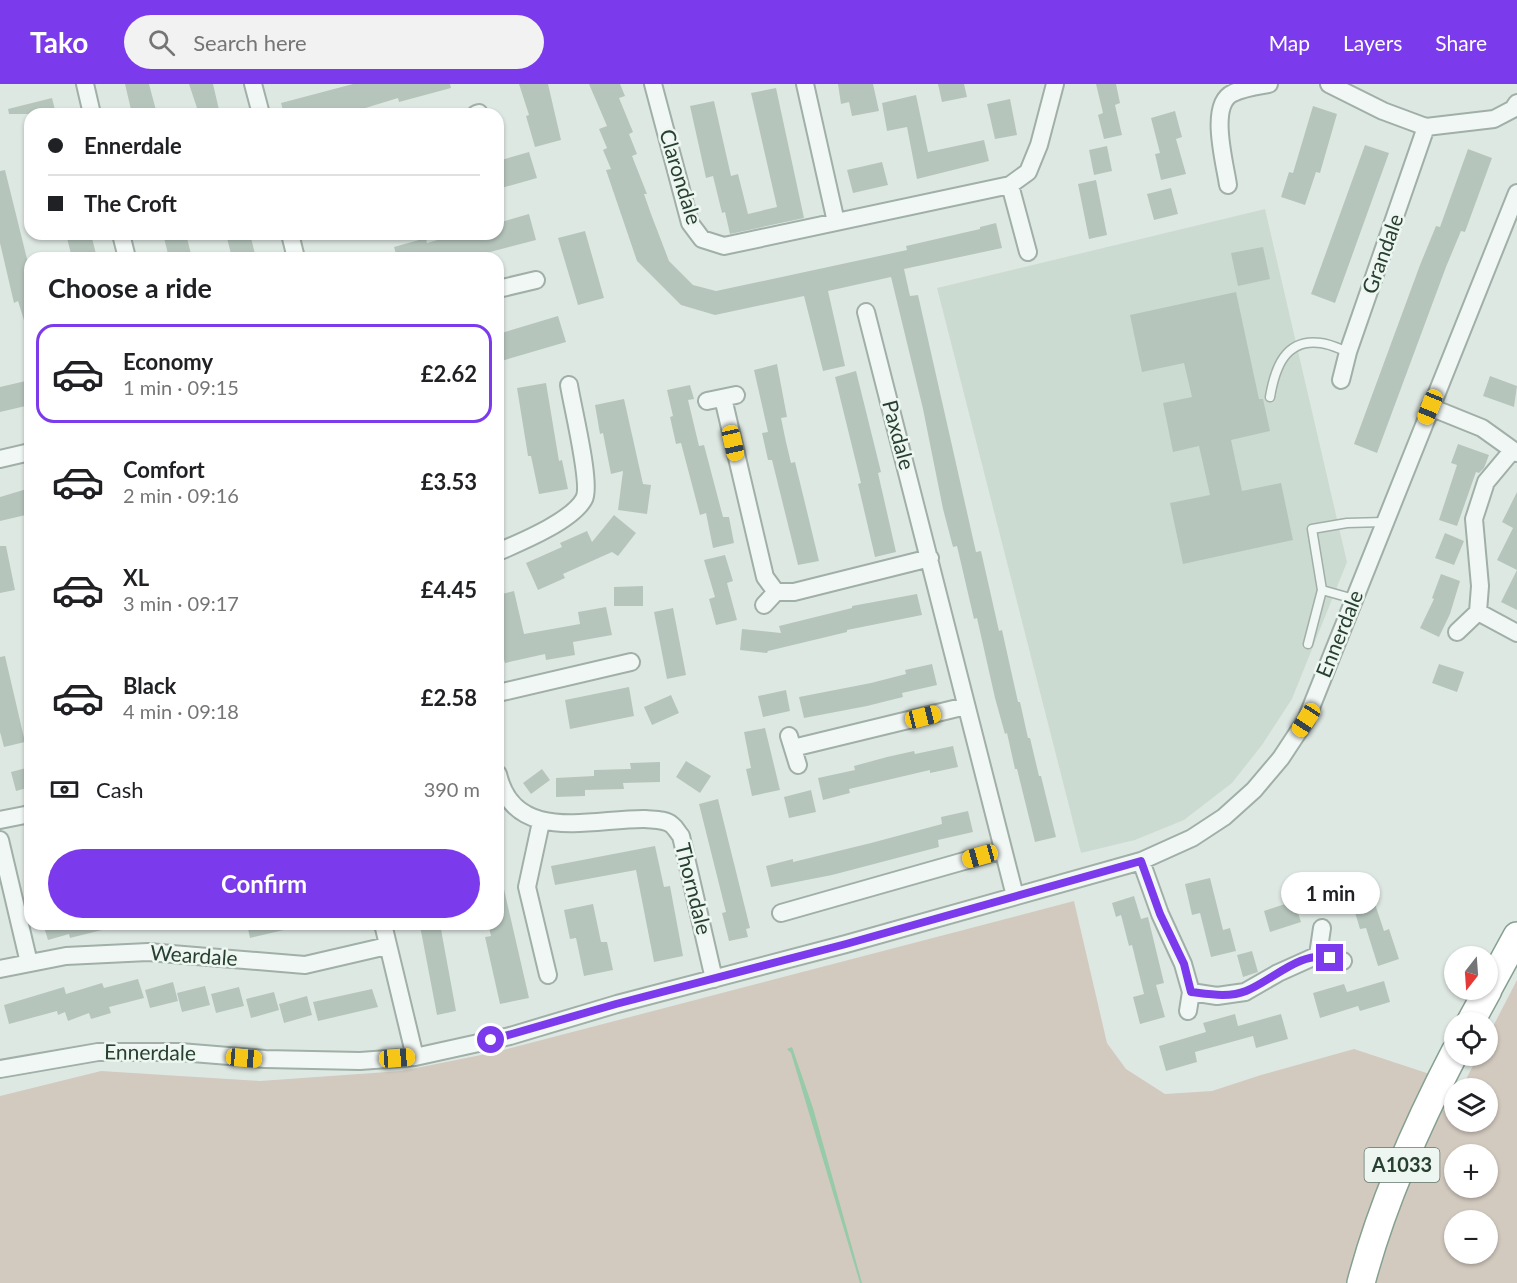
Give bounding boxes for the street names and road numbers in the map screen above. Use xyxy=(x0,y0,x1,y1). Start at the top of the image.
street label: Clarondale xyxy=(655,126,708,227)
street label: Grandale xyxy=(1356,210,1408,297)
street label: Paxdale xyxy=(878,397,921,472)
street label: Ennerdale xyxy=(1310,586,1367,681)
street label: Thorndale xyxy=(671,840,718,937)
street label: Weardale xyxy=(150,939,239,970)
street label: Ennerdale xyxy=(104,1038,196,1065)
road number: A1033 xyxy=(1364,1148,1440,1182)

